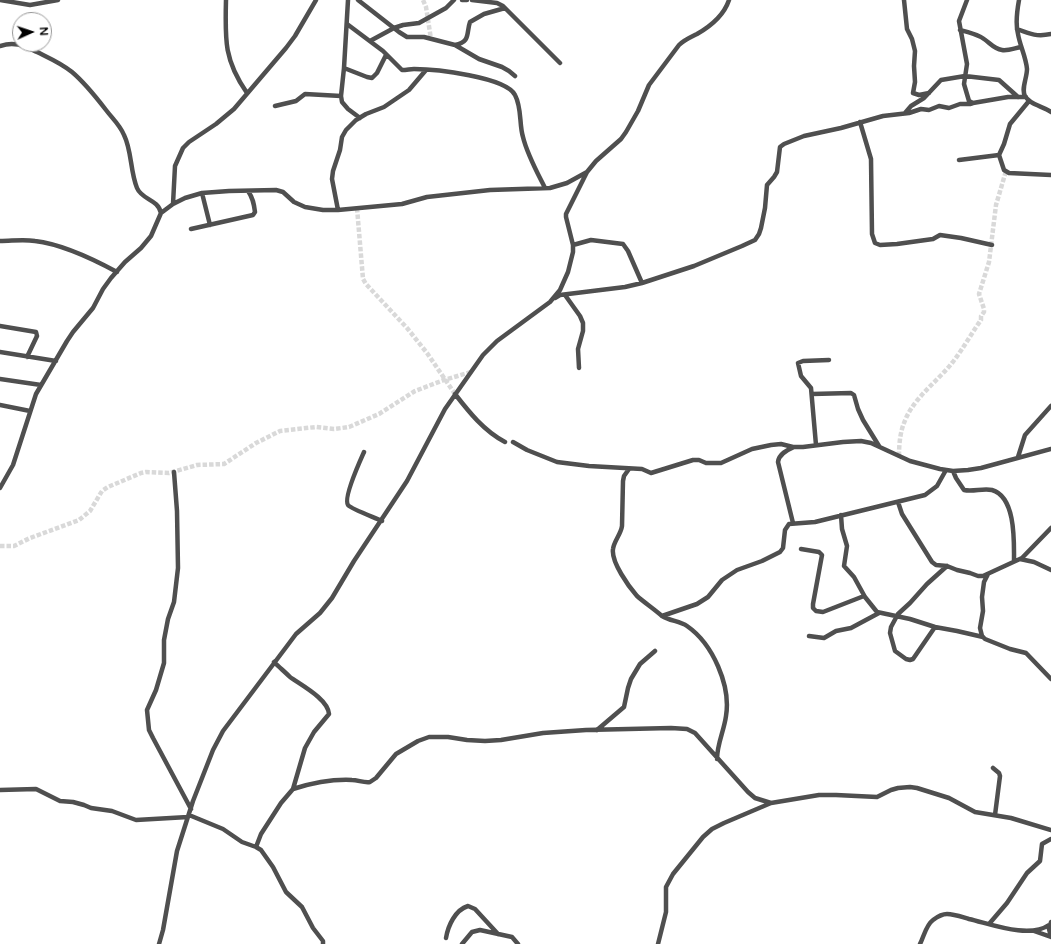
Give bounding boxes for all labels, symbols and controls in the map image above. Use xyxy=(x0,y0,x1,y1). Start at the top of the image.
north arrow xyxy=(12,12,52,52)
text: N xyxy=(37,27,50,36)

